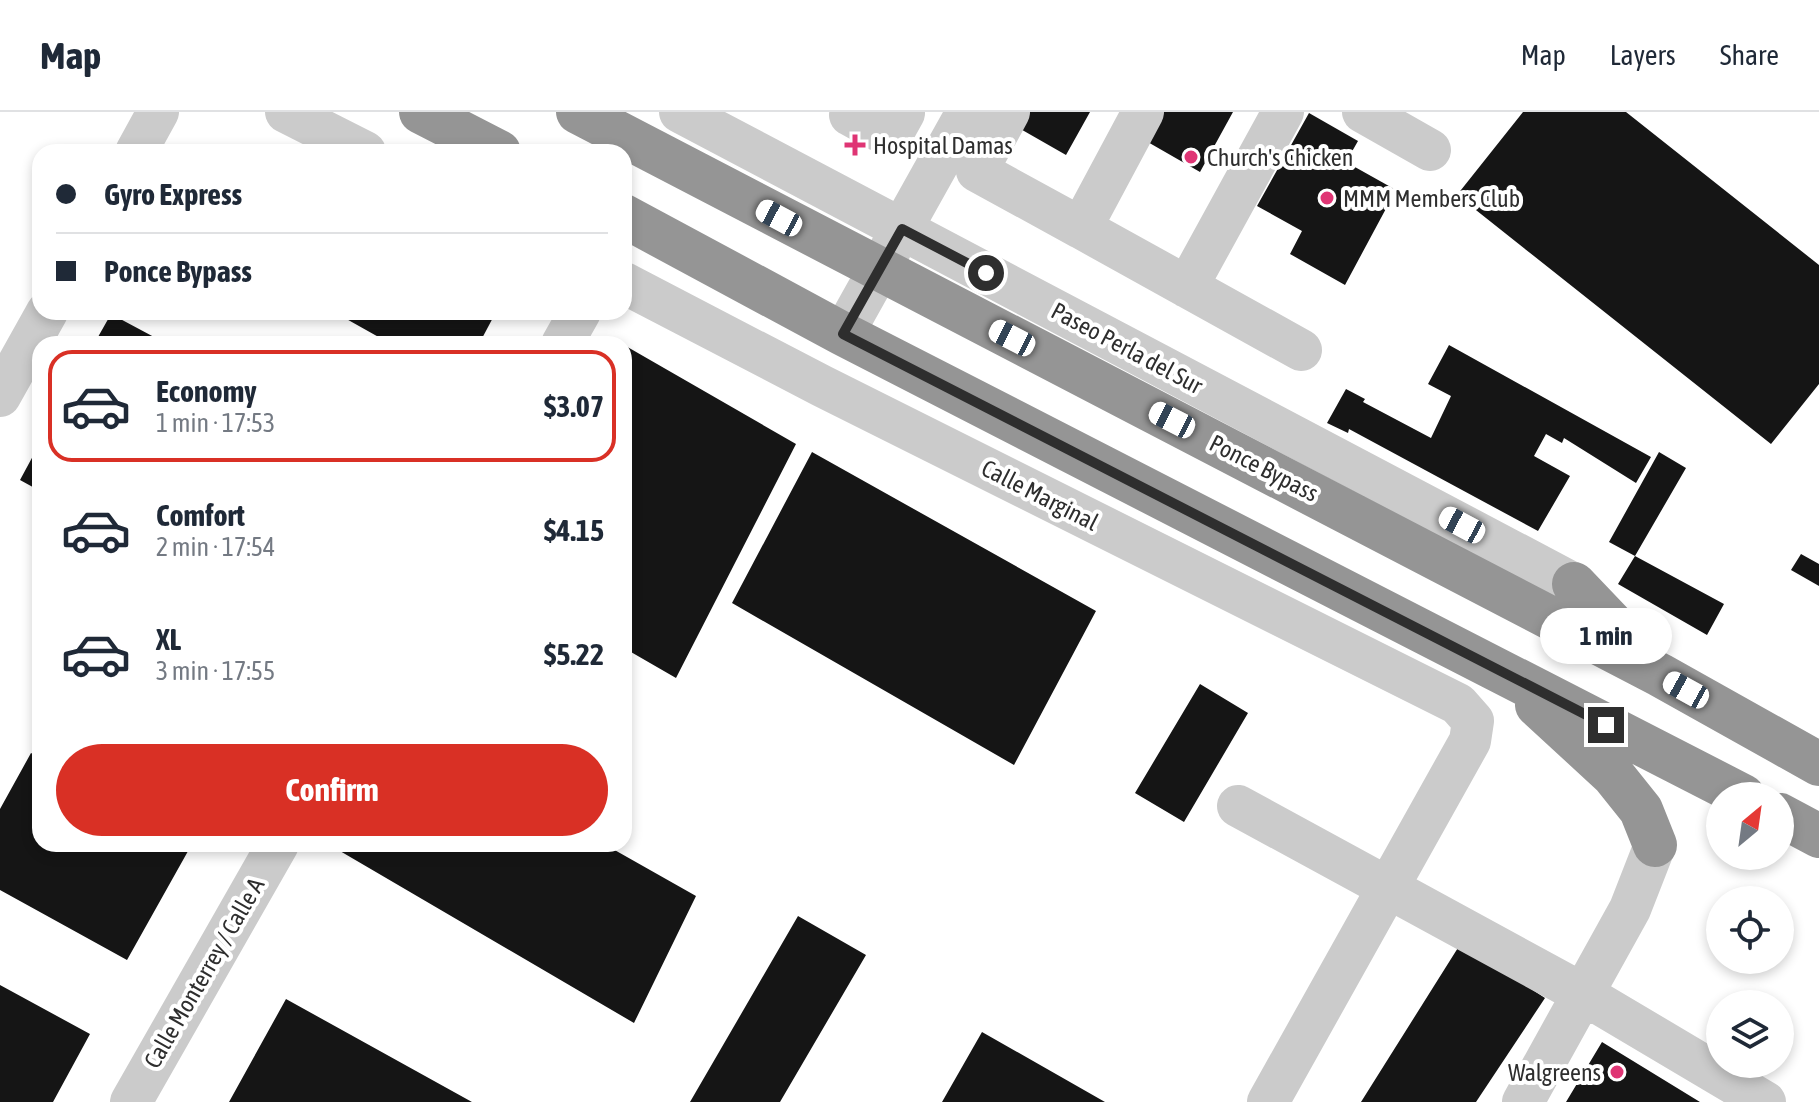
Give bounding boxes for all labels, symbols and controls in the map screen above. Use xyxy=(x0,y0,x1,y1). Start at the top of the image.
text: Map xyxy=(40,34,101,77)
text: Map xyxy=(1521,39,1566,71)
text: Layers xyxy=(1610,39,1676,71)
text: Share xyxy=(1720,39,1779,71)
place label: Hospital Damas xyxy=(873,132,1013,159)
marker: Hospital Damas xyxy=(844,134,866,156)
place label: Church's Chicken xyxy=(1207,144,1353,171)
marker: Church's Chicken xyxy=(1182,148,1200,166)
text: Gyro Express xyxy=(104,177,242,211)
place label: MMM Members Club xyxy=(1343,185,1520,212)
marker: MMM Members Club xyxy=(1318,189,1336,207)
car xyxy=(752,196,806,240)
text: Ponce Bypass xyxy=(104,254,252,288)
route start xyxy=(968,255,1004,291)
street label: Paseo Perla del Sur xyxy=(1047,297,1208,400)
car xyxy=(985,316,1039,360)
icon: car xyxy=(60,370,132,442)
text: Economy xyxy=(156,374,257,408)
text: $3.07 xyxy=(544,389,604,423)
car xyxy=(1145,398,1199,442)
text: 1 min · 17:53 xyxy=(156,408,275,438)
street label: Ponce Bypass xyxy=(1205,429,1323,507)
street label: Calle Marginal xyxy=(977,454,1103,536)
icon: car xyxy=(60,494,132,566)
text: Comfort xyxy=(156,498,245,532)
car xyxy=(1435,503,1489,547)
text: $4.15 xyxy=(544,513,604,547)
text: 2 min · 17:54 xyxy=(156,532,275,562)
callout: 1 min xyxy=(1540,609,1672,665)
icon: car xyxy=(60,618,132,690)
text: 1 min xyxy=(1579,621,1633,651)
text: XL xyxy=(156,622,181,656)
text: $5.22 xyxy=(544,637,604,671)
text: 3 min · 17:55 xyxy=(156,656,275,686)
car xyxy=(1659,668,1713,712)
route end xyxy=(1588,707,1624,743)
button: Confirm xyxy=(56,744,608,836)
north arrow xyxy=(1706,782,1794,870)
map controls xyxy=(1706,782,1794,1078)
street label: Calle Monterrey / Calle A xyxy=(139,873,270,1073)
button: locate xyxy=(1706,886,1794,974)
button: layers xyxy=(1706,990,1794,1078)
place label: Walgreens xyxy=(1508,1059,1601,1086)
marker: Walgreens xyxy=(1608,1063,1626,1081)

